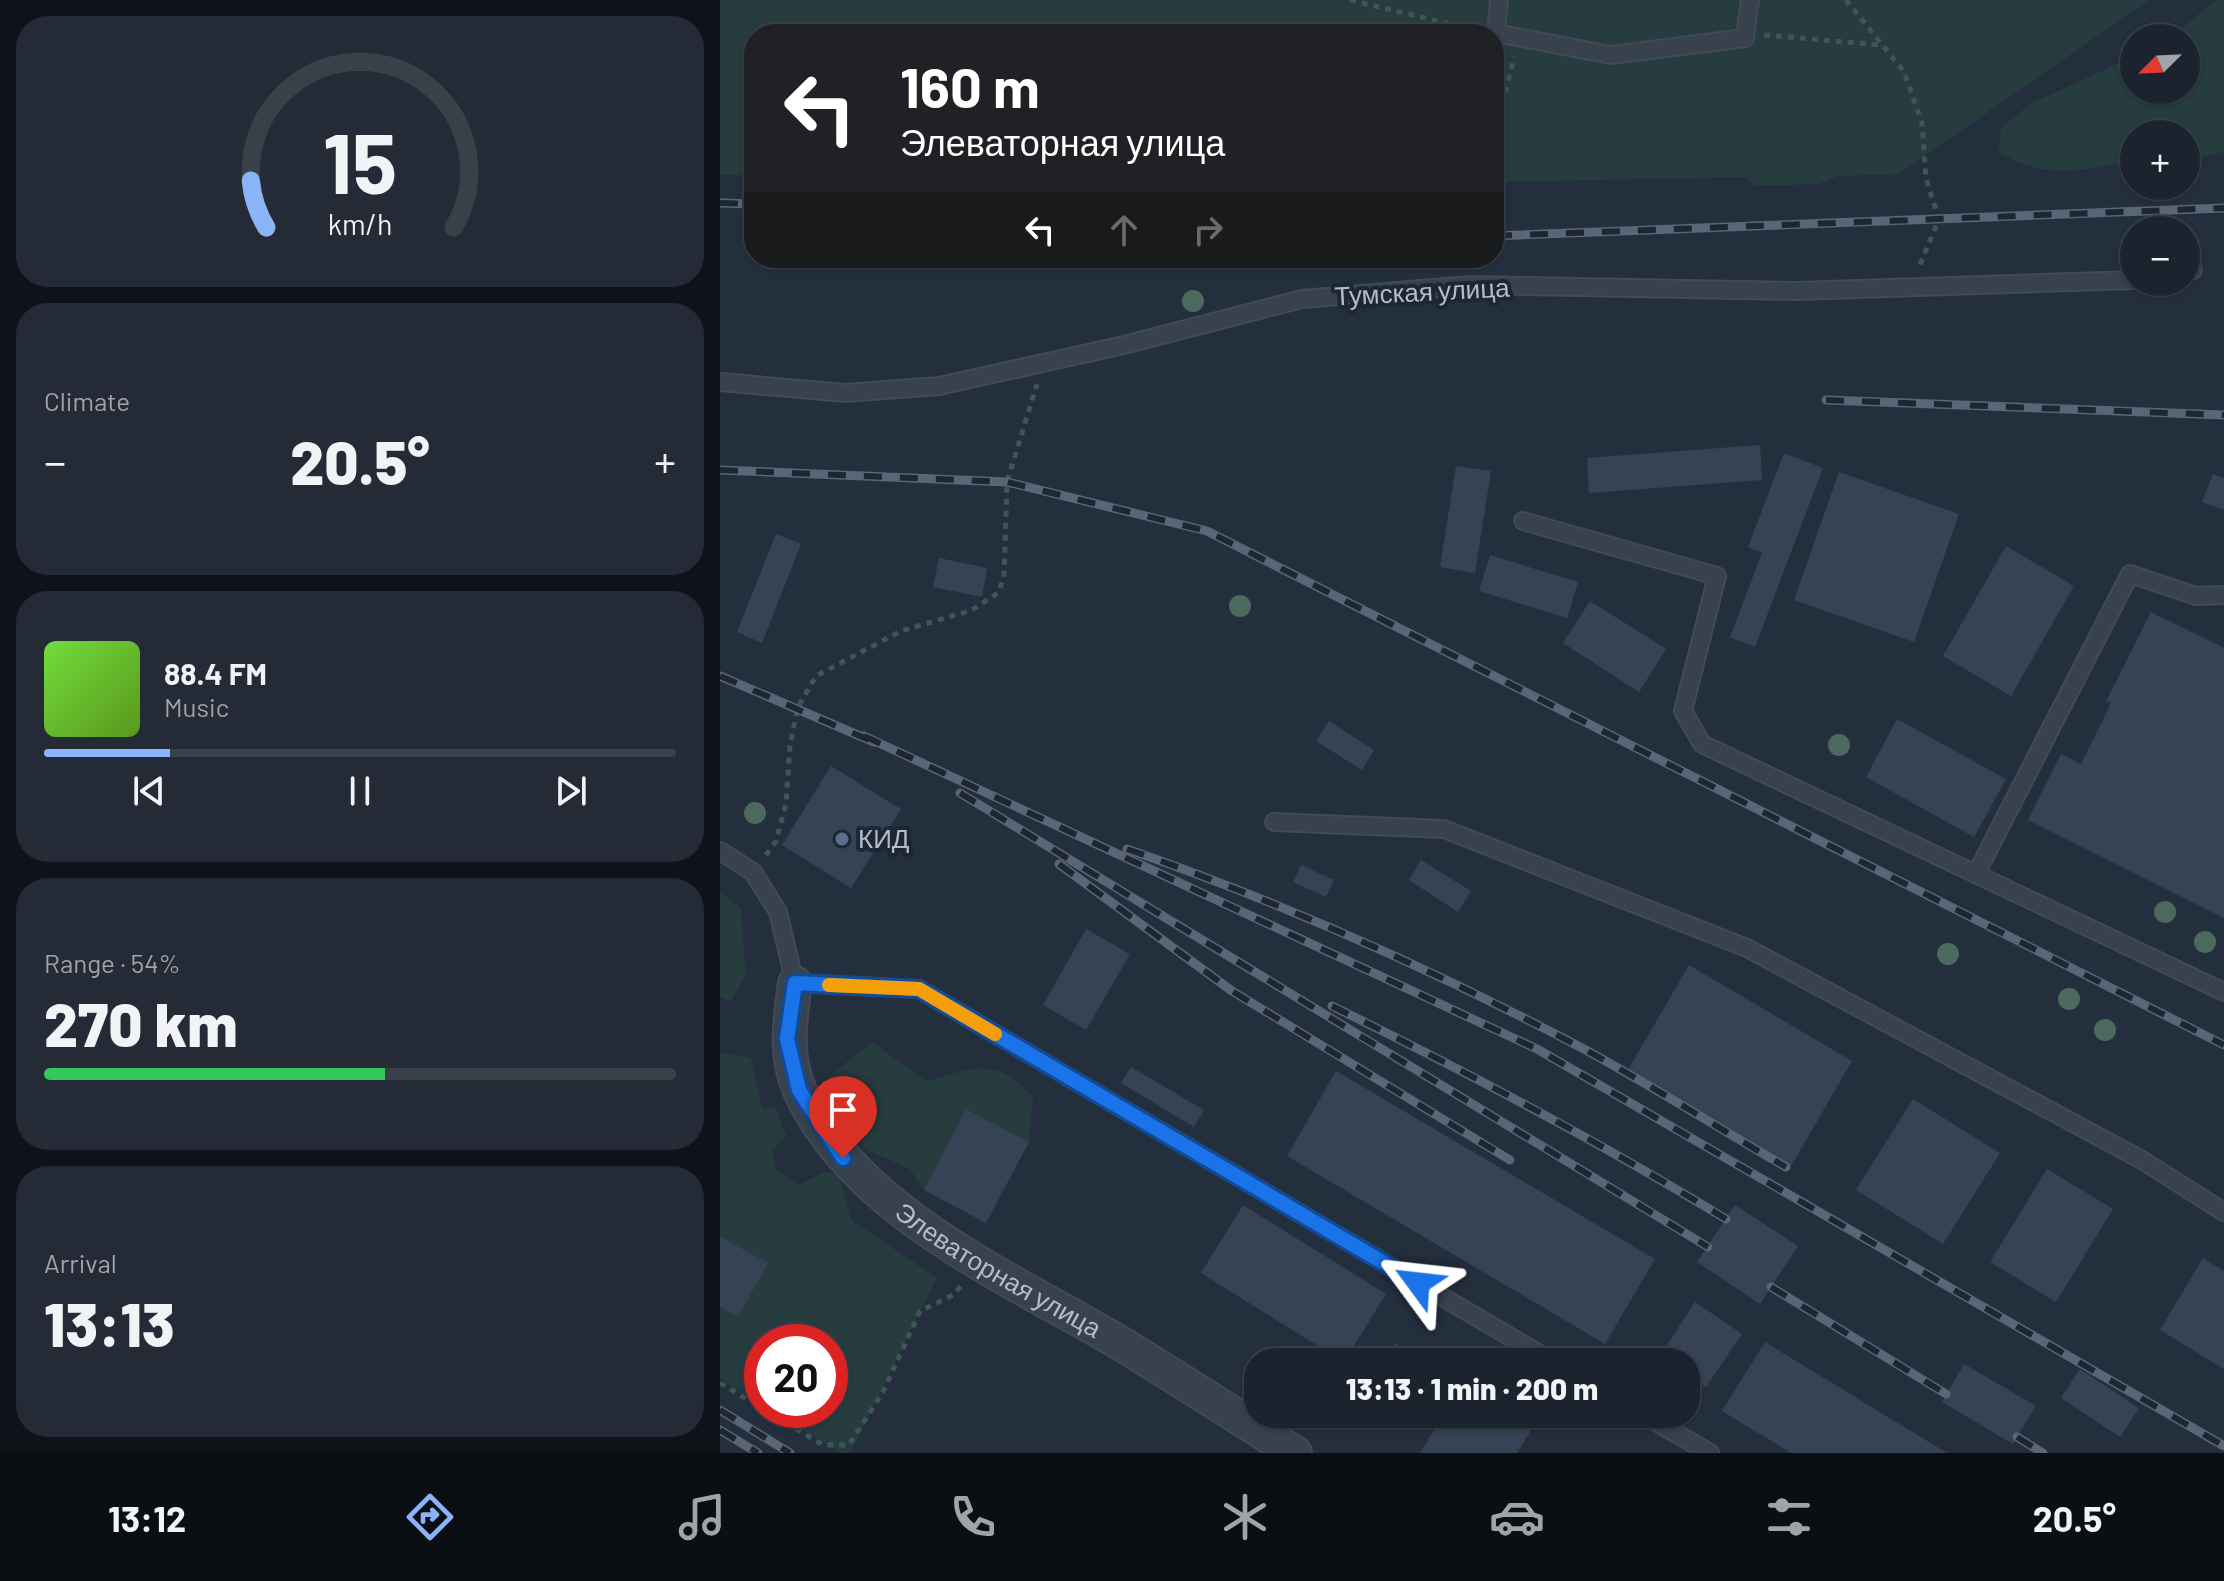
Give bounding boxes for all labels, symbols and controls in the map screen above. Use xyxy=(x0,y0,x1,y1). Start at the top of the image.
north arrow xyxy=(2120,24,2200,104)
map controls xyxy=(2120,24,2200,296)
text: 160 m xyxy=(900,52,1040,119)
icon: left xyxy=(768,56,872,160)
text: 15 xyxy=(323,110,397,210)
text: Элеваторная улица xyxy=(900,120,1225,163)
button: + xyxy=(2120,120,2200,200)
text: km/h xyxy=(328,206,392,241)
icon: left xyxy=(1018,208,1062,252)
icon: ahead xyxy=(1102,208,1146,252)
icon: right xyxy=(1186,208,1230,252)
button: − xyxy=(2120,216,2200,296)
street label: Тумская улица xyxy=(1334,270,1511,311)
text: Climate xyxy=(44,385,130,416)
text: 20.5° xyxy=(290,425,430,497)
text: − xyxy=(44,434,66,487)
text: + xyxy=(654,434,676,487)
text: 88.4 FM xyxy=(164,655,267,691)
text: Music xyxy=(164,691,229,722)
icon: previous xyxy=(127,769,171,813)
icon: pause xyxy=(338,769,382,813)
icon: next xyxy=(549,769,593,813)
place label: КИД xyxy=(858,822,910,853)
marker: КИД xyxy=(833,830,851,848)
text: Range · 54% xyxy=(44,947,181,978)
text: 270 km xyxy=(44,987,238,1059)
pin xyxy=(809,1076,877,1158)
icon: arrive xyxy=(821,1088,865,1132)
street label: Элеваторная улица xyxy=(890,1195,1108,1343)
position arrow xyxy=(1376,1241,1460,1325)
text: Arrival xyxy=(44,1247,117,1278)
text: 13:13 xyxy=(44,1287,175,1359)
speed limit sign: 20 xyxy=(744,1324,848,1428)
text: 13:13 · 1 min · 200 m xyxy=(1346,1370,1598,1406)
icon: directions xyxy=(402,1489,458,1545)
icon: music xyxy=(674,1489,730,1545)
icon: phone xyxy=(945,1489,1001,1545)
icon: climate xyxy=(1217,1489,1273,1545)
icon: car xyxy=(1489,1489,1545,1545)
icon: filters xyxy=(1761,1489,1817,1545)
text: 13:12 xyxy=(108,1496,186,1539)
text: 20.5° xyxy=(2033,1496,2116,1539)

